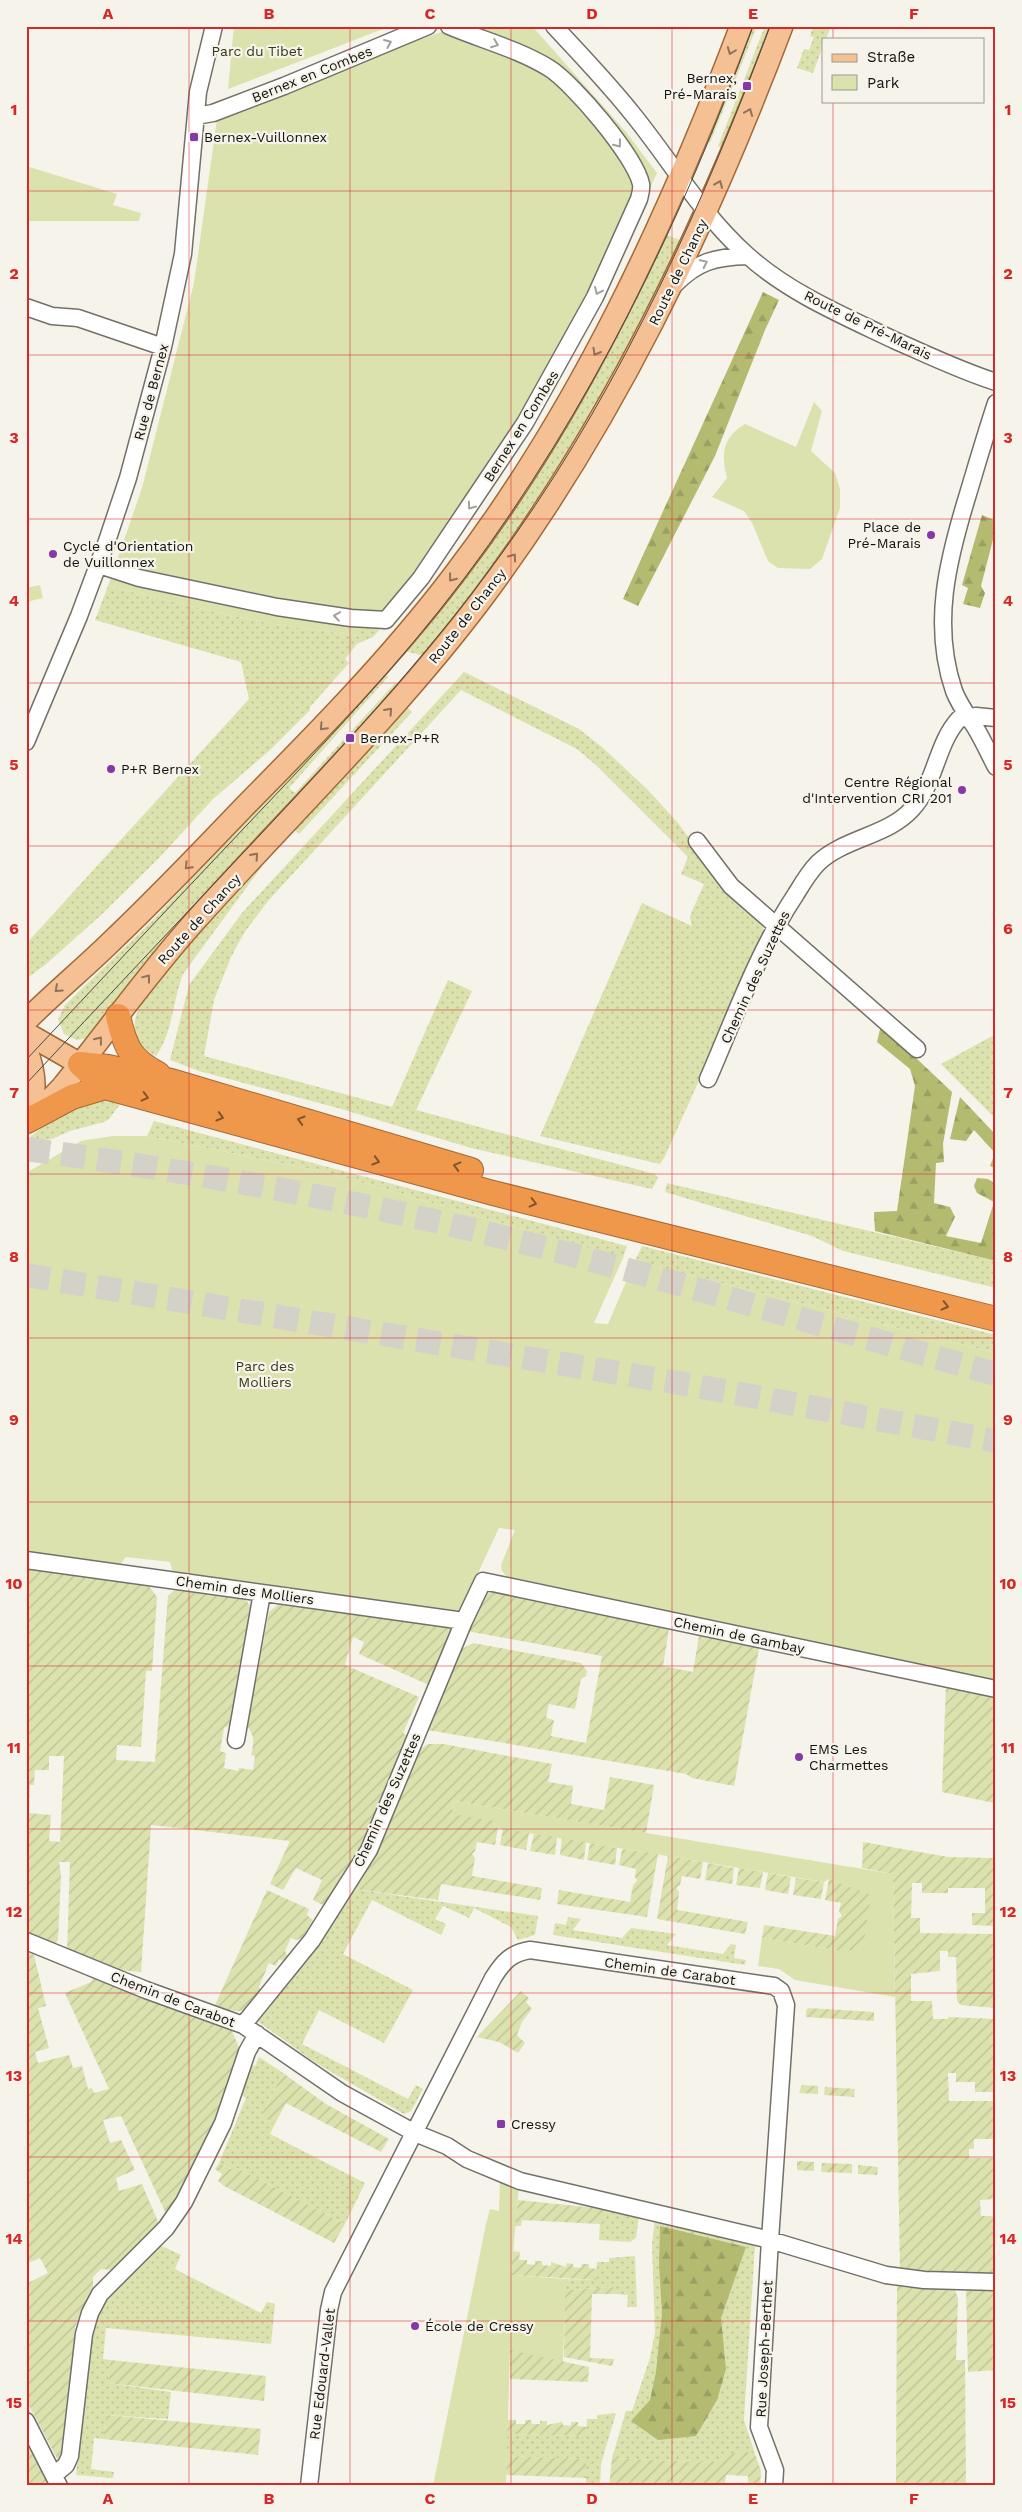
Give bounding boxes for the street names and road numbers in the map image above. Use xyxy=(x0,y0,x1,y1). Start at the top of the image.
street label: Bernex en Combes xyxy=(249,43,375,105)
street label: Route de Chancy xyxy=(645,216,711,328)
street label: Route de Pré-Marais xyxy=(802,287,934,363)
street label: Rue de Bernex xyxy=(130,342,172,442)
street label: Bernex en Combes xyxy=(480,367,562,485)
street label: Route de Chancy xyxy=(425,565,510,667)
street label: Route de Chancy xyxy=(154,870,244,968)
street label: Chemin des Suzettes xyxy=(717,908,793,1046)
street label: Chemin des Molliers xyxy=(175,1572,315,1608)
street label: Chemin de Gambay xyxy=(672,1613,807,1657)
street label: Chemin des Suzettes xyxy=(350,1731,424,1869)
street label: Chemin de Carabot xyxy=(603,1954,737,1988)
street label: Chemin de Carabot xyxy=(108,1968,238,2030)
street label: Rue Joseph-Berthet xyxy=(752,2280,776,2418)
street label: Rue Edouard-Vallet xyxy=(306,2307,338,2441)

